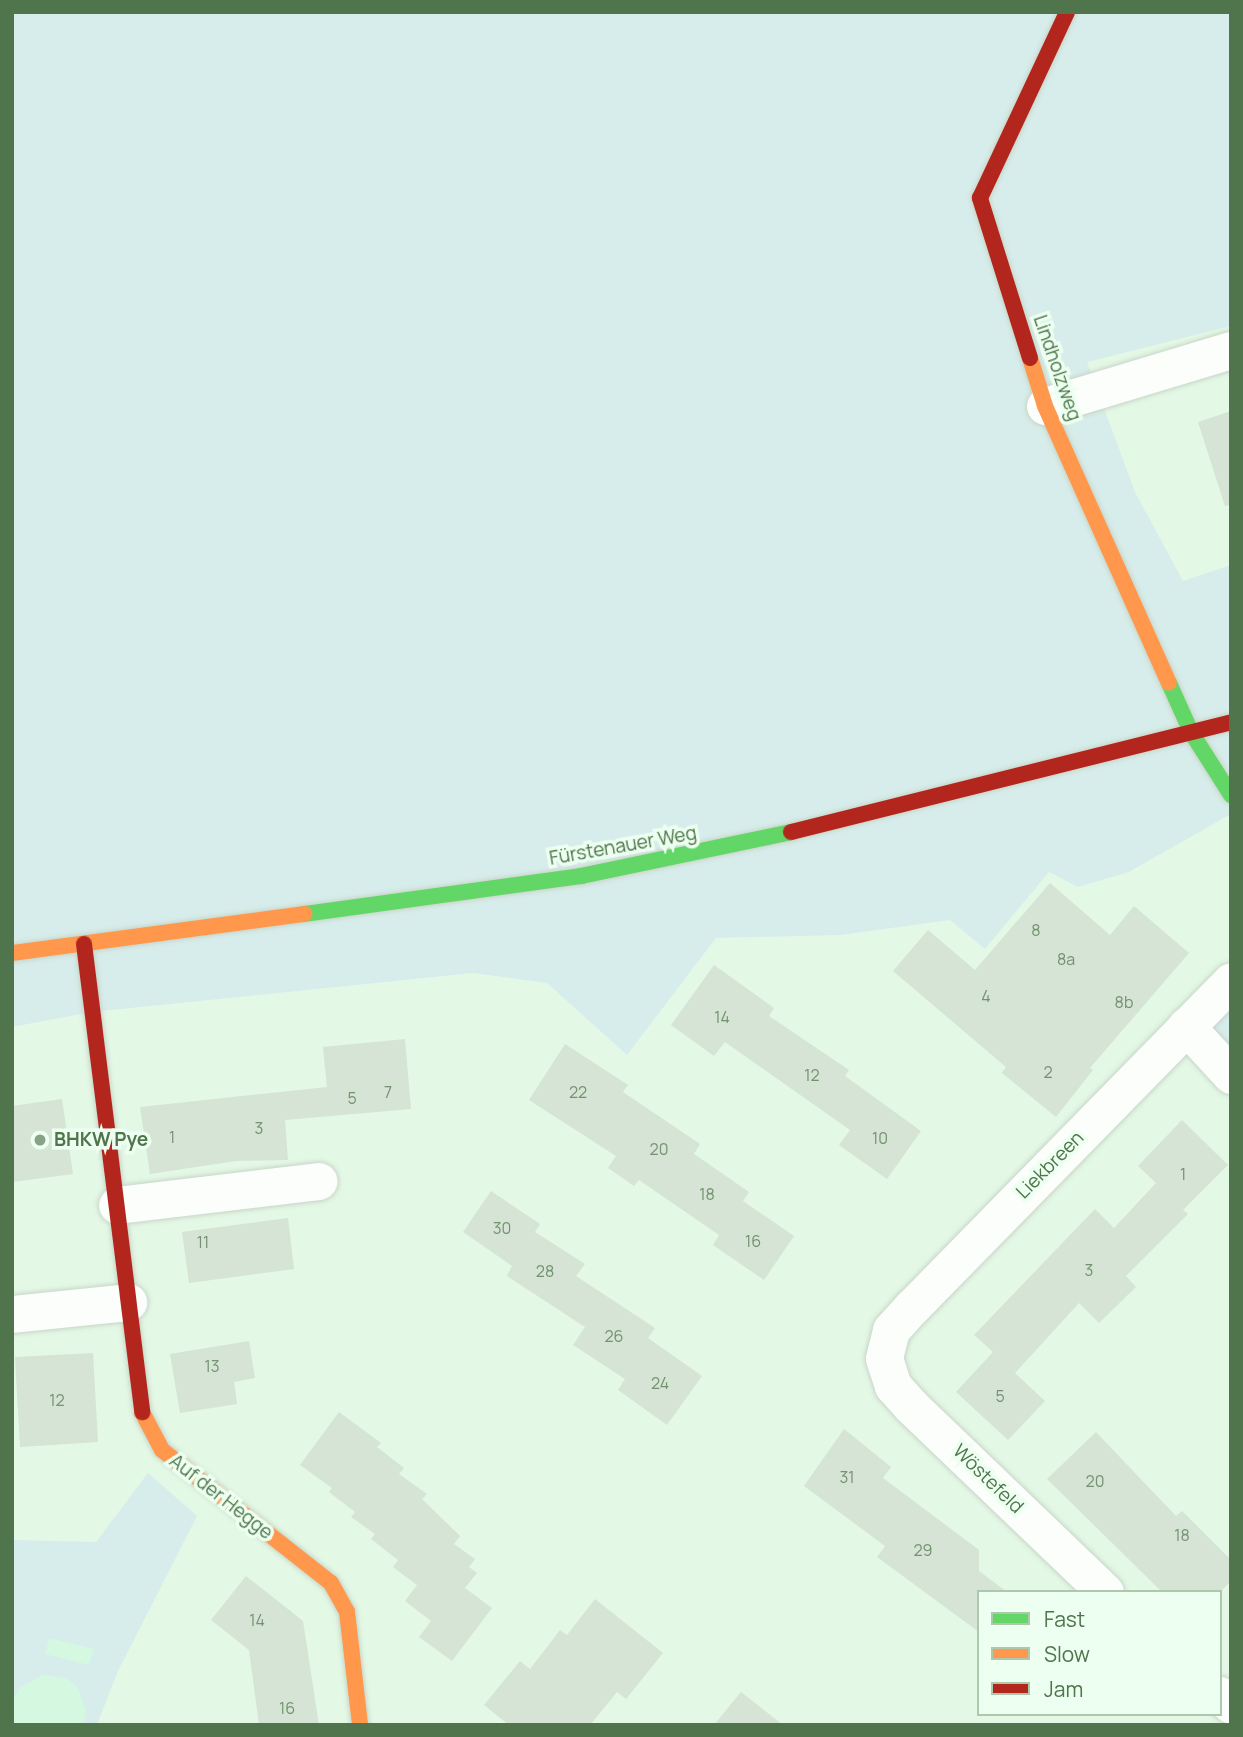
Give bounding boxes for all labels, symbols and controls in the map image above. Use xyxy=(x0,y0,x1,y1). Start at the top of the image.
street label: Lindholzweg xyxy=(1028,312,1086,424)
street label: Fürstenauer Weg xyxy=(548,822,698,870)
house number: 8 xyxy=(1031,920,1041,940)
house number: 8a xyxy=(1057,949,1075,969)
house number: 4 xyxy=(981,986,991,1006)
house number: 8b xyxy=(1115,992,1133,1012)
house number: 14 xyxy=(714,1007,730,1027)
house number: 2 xyxy=(1043,1062,1053,1082)
house number: 12 xyxy=(804,1065,820,1085)
house number: 7 xyxy=(384,1082,392,1102)
house number: 22 xyxy=(569,1082,587,1102)
house number: 5 xyxy=(347,1088,357,1108)
house number: 3 xyxy=(255,1118,263,1138)
house number: 1 xyxy=(169,1127,175,1147)
street label: Liekbreen xyxy=(1012,1127,1088,1203)
house number: 10 xyxy=(872,1128,888,1148)
place label: BHKW Pye xyxy=(54,1129,148,1151)
marker: BHKW Pye xyxy=(32,1132,48,1148)
house number: 20 xyxy=(650,1139,668,1159)
house number: 1 xyxy=(1180,1164,1186,1184)
house number: 18 xyxy=(699,1184,715,1204)
house number: 30 xyxy=(493,1218,511,1238)
house number: 16 xyxy=(745,1231,761,1251)
house number: 11 xyxy=(197,1232,209,1252)
house number: 3 xyxy=(1085,1260,1093,1280)
house number: 28 xyxy=(536,1261,554,1281)
house number: 26 xyxy=(604,1326,624,1346)
house number: 13 xyxy=(204,1356,220,1376)
house number: 24 xyxy=(651,1373,669,1393)
house number: 5 xyxy=(995,1386,1005,1406)
house number: 12 xyxy=(49,1390,65,1410)
street label: Wöstefeld xyxy=(948,1440,1028,1518)
street label: Auf der Hegge xyxy=(165,1450,277,1544)
house number: 31 xyxy=(839,1467,855,1487)
house number: 20 xyxy=(1086,1471,1104,1491)
house number: 18 xyxy=(1174,1525,1190,1545)
house number: 29 xyxy=(913,1540,933,1560)
legend xyxy=(977,1590,1222,1716)
text: Fast xyxy=(1044,1605,1085,1633)
house number: 14 xyxy=(249,1610,265,1630)
text: Slow xyxy=(1044,1640,1090,1668)
text: Jam xyxy=(1044,1675,1083,1703)
house number: 16 xyxy=(279,1698,295,1718)

